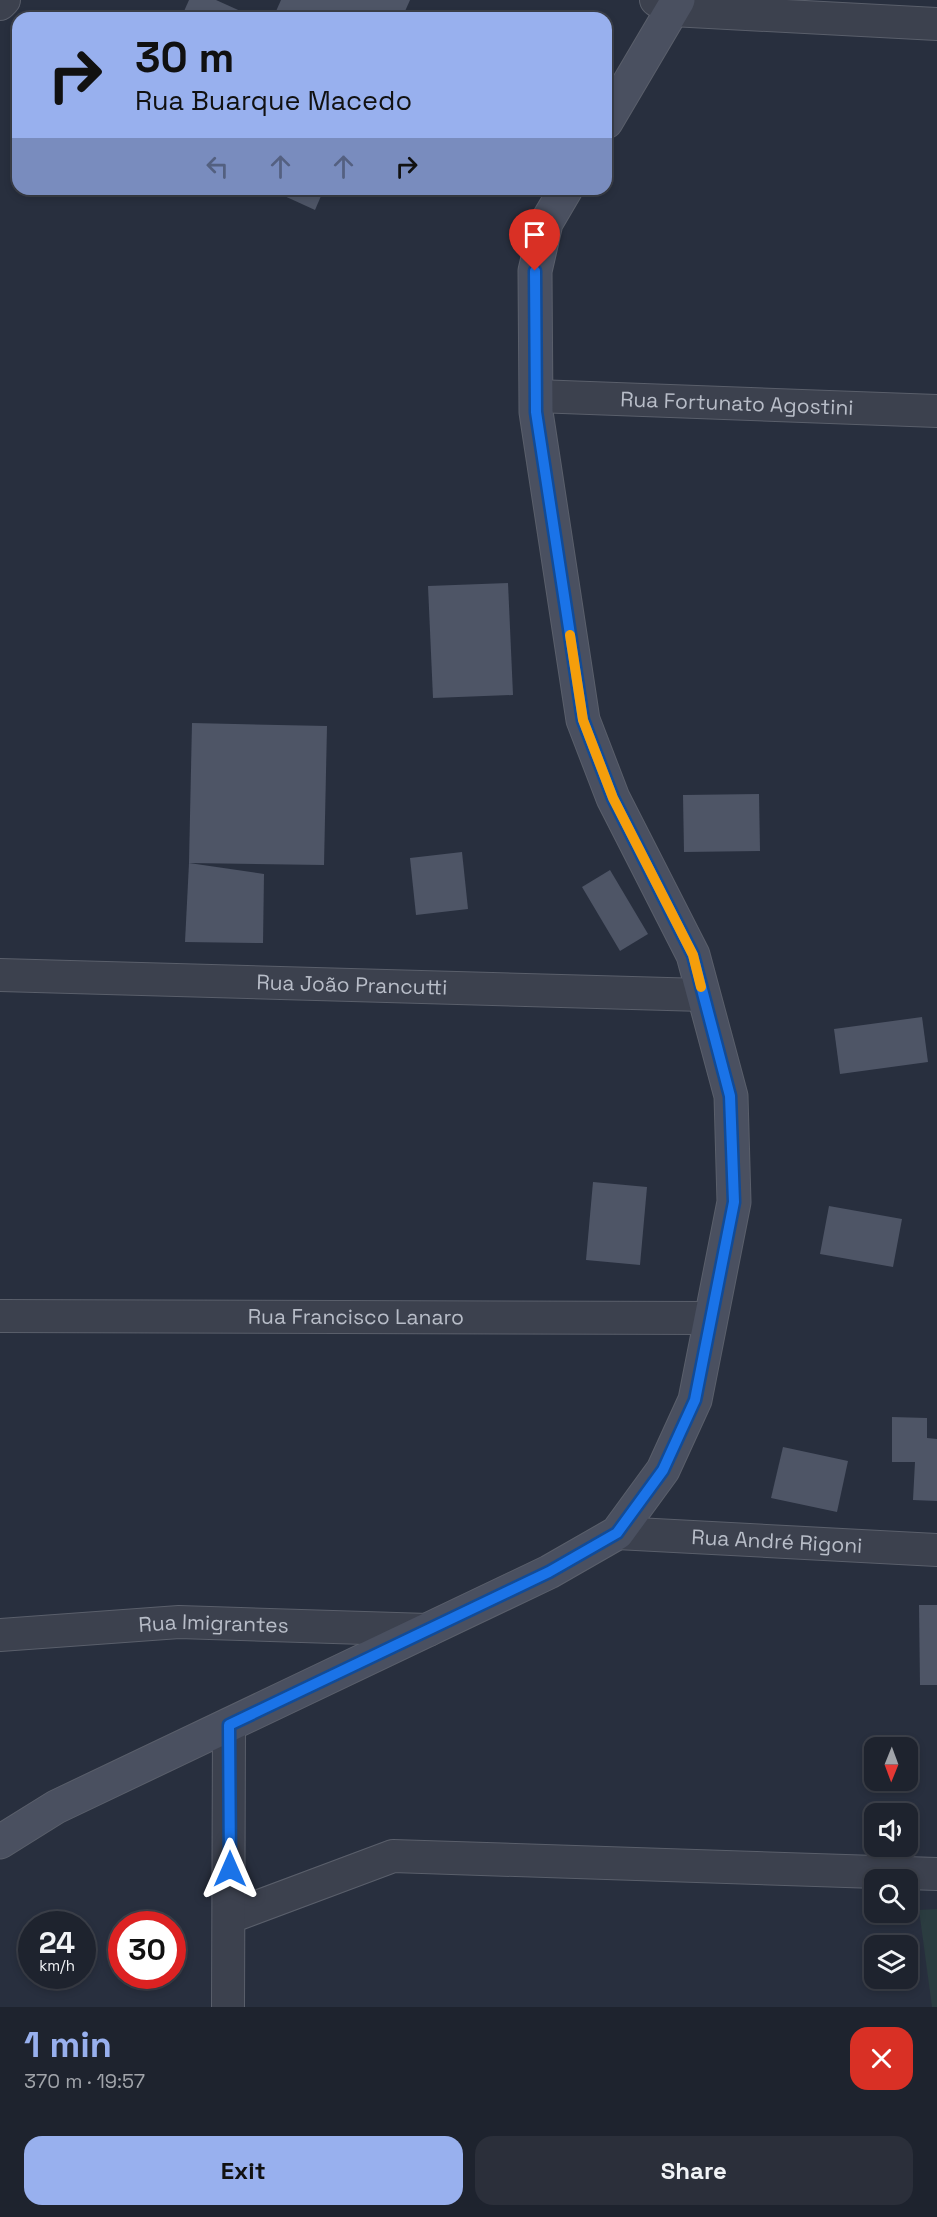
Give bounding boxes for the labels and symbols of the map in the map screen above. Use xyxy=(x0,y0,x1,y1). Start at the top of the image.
pin xyxy=(509,209,560,271)
street label: Rua Fortunato Agostini xyxy=(620,385,854,421)
street label: Rua João Prancutti xyxy=(256,968,448,1001)
street label: Rua Francisco Lanaro xyxy=(248,1303,464,1330)
street label: Rua André Rigoni xyxy=(691,1523,863,1559)
street label: Rua Imigrantes xyxy=(137,1608,289,1639)
north arrow xyxy=(864,1737,918,1791)
position arrow xyxy=(198,1837,262,1901)
speed limit sign: 30 xyxy=(108,1911,186,1989)

